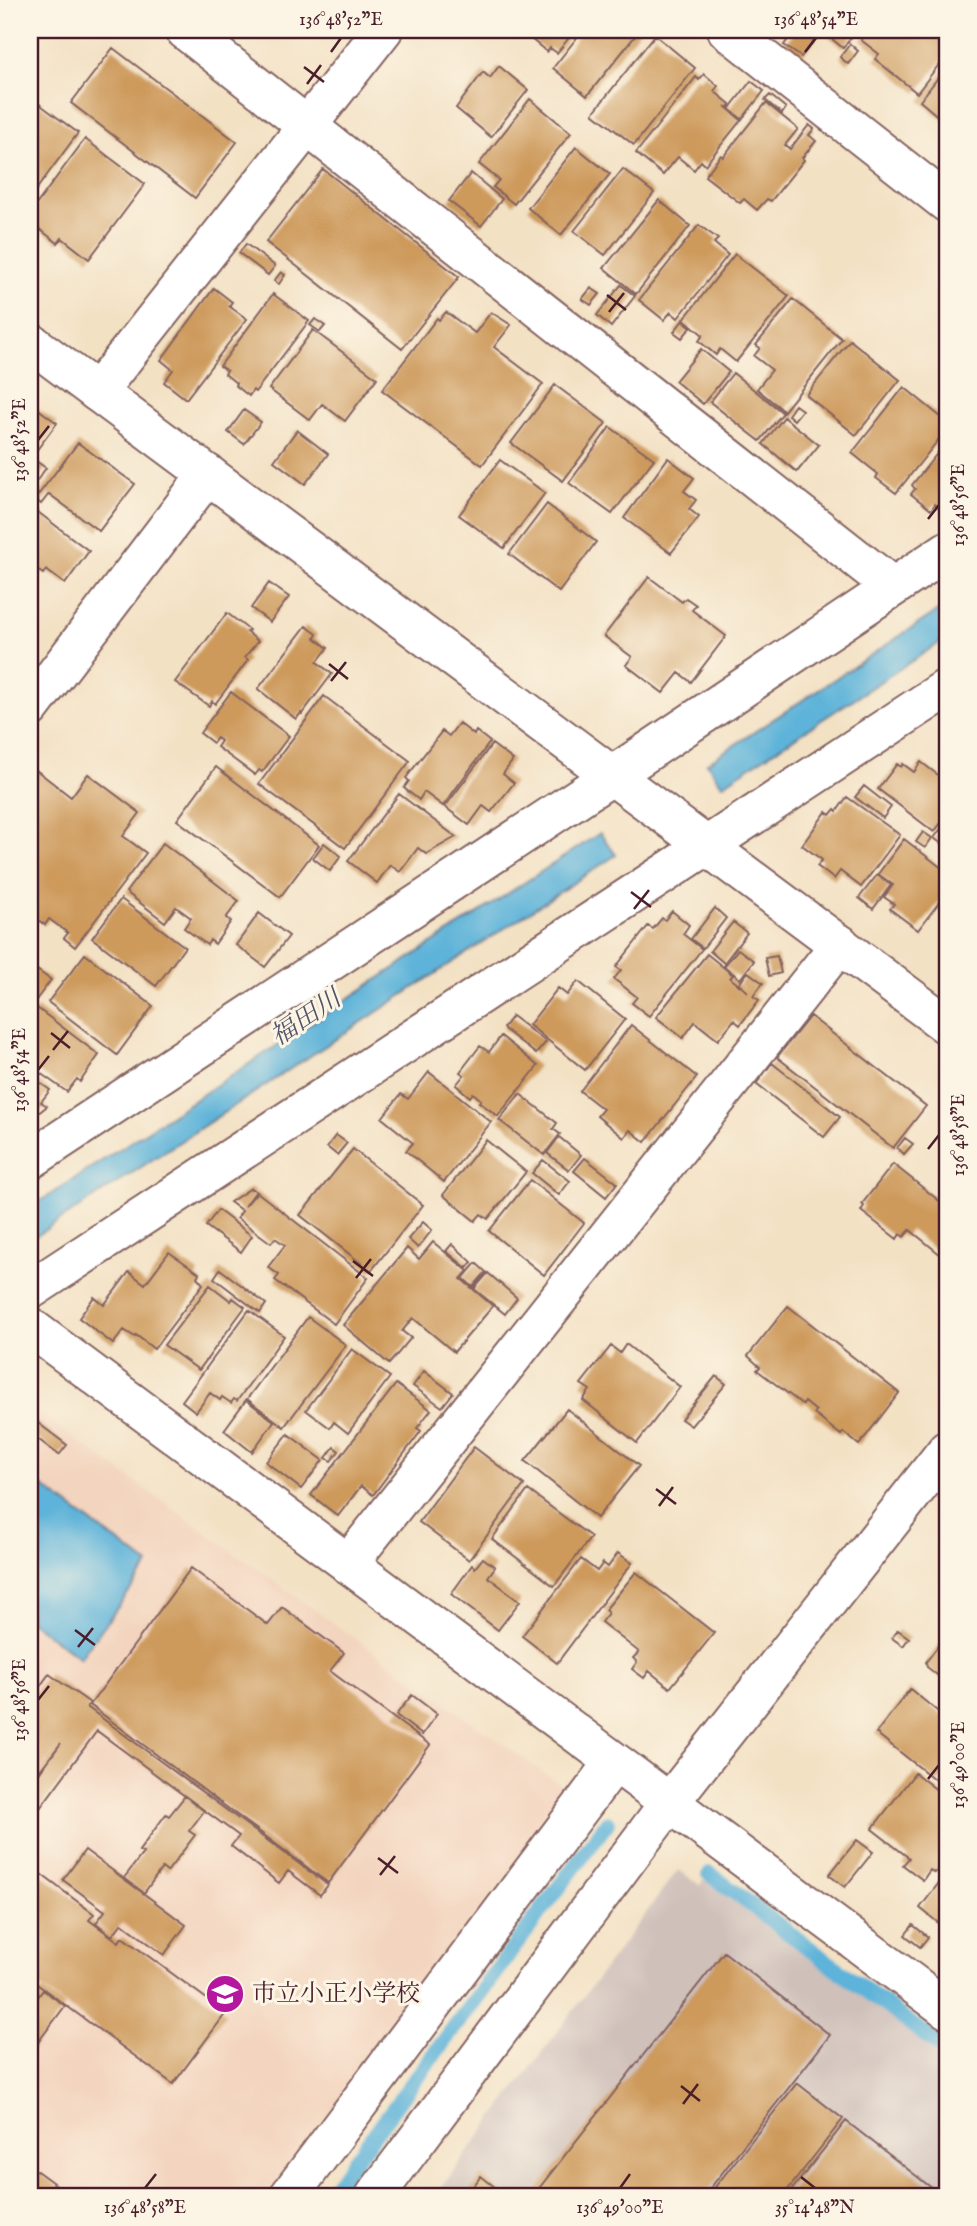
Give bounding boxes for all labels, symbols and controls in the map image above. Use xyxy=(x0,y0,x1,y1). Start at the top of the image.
text: 136°48'52"E xyxy=(299,9,383,32)
text: 136°48'54"E xyxy=(774,9,858,32)
text: 136°48'52"E xyxy=(9,398,32,482)
text: 136°48'56"E xyxy=(948,463,971,547)
water label: 福田川 xyxy=(264,981,350,1053)
text: 136°48'54"E xyxy=(9,1028,32,1112)
text: 136°48'58"E xyxy=(948,1094,971,1176)
text: 136°48'56"E xyxy=(9,1658,32,1742)
text: 136°49'00"E xyxy=(948,1721,971,1809)
school or university icon: 市立小正小学校 xyxy=(204,1973,246,2015)
place label: 市立小正小学校 xyxy=(252,1979,420,2010)
text: 136°48'58"E xyxy=(104,2197,186,2220)
text: 136°49'00"E xyxy=(576,2197,664,2220)
text: 35°14'48"N xyxy=(775,2197,855,2220)

